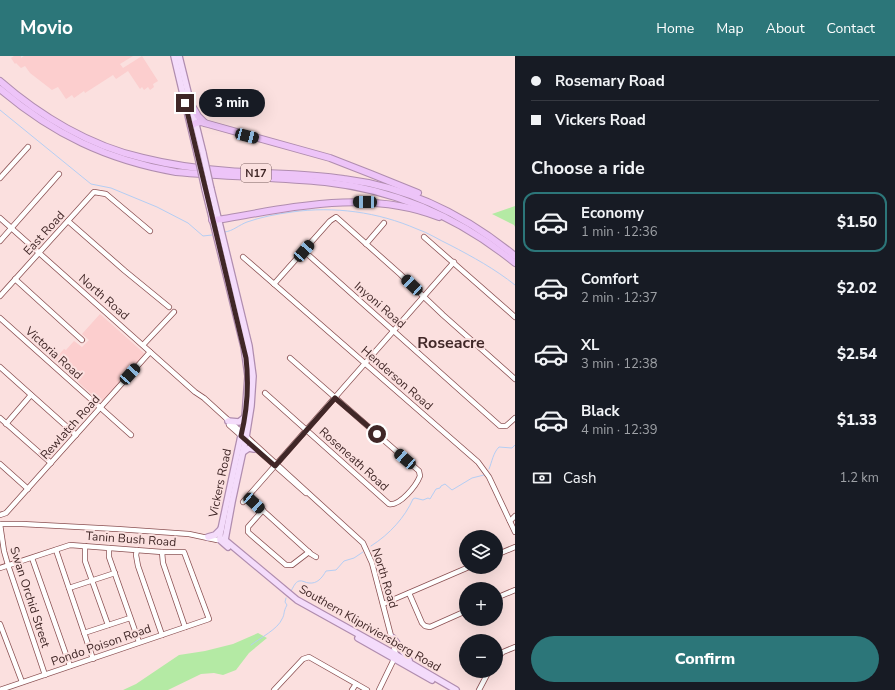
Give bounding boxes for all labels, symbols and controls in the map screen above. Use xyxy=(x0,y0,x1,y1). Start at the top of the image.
text: Movio xyxy=(20,15,73,41)
text: Home xyxy=(656,19,694,38)
text: Map xyxy=(716,19,744,38)
text: About xyxy=(766,19,805,38)
text: Contact xyxy=(827,19,875,38)
text: Rosemary Road xyxy=(555,71,665,91)
callout: 3 min xyxy=(199,89,265,117)
route end xyxy=(176,94,194,112)
text: 3 min xyxy=(215,94,249,112)
text: Vickers Road xyxy=(555,110,646,130)
car xyxy=(234,127,260,145)
text: Choose a ride xyxy=(531,156,645,180)
road number: N17 xyxy=(241,164,271,182)
car xyxy=(353,196,377,208)
text: Economy xyxy=(581,203,644,223)
icon: car xyxy=(533,204,569,240)
street label: East Road xyxy=(20,208,68,258)
text: $1.50 xyxy=(837,212,877,232)
text: 1 min · 12:36 xyxy=(581,223,657,241)
car xyxy=(292,238,316,264)
text: Comfort xyxy=(581,269,638,289)
icon: car xyxy=(533,270,569,306)
street label: North Road xyxy=(75,271,133,323)
car xyxy=(399,272,425,298)
street label: Inyoni Road xyxy=(351,278,409,332)
text: $2.02 xyxy=(837,278,877,298)
text: 2 min · 12:37 xyxy=(581,289,657,307)
street label: Victoria Road xyxy=(21,322,86,383)
district label: Roseacre xyxy=(417,332,485,354)
text: XL xyxy=(581,335,600,355)
icon: car xyxy=(533,336,569,372)
street label: Henderson Road xyxy=(358,342,436,414)
text: $2.54 xyxy=(837,344,877,364)
text: 3 min · 12:38 xyxy=(581,355,657,373)
car xyxy=(118,361,142,387)
street label: Rewlatch Road xyxy=(37,391,103,463)
text: Black xyxy=(581,401,619,421)
icon: car xyxy=(533,402,569,438)
text: $1.33 xyxy=(837,410,877,430)
text: 4 min · 12:39 xyxy=(581,421,657,439)
street label: Roseneath Road xyxy=(316,424,392,494)
route start xyxy=(368,425,386,443)
street label: Vickers Road xyxy=(205,447,235,520)
car xyxy=(392,447,418,471)
icon: cash xyxy=(531,467,553,489)
text: Cash xyxy=(563,468,597,488)
text: 1.2 km xyxy=(839,469,879,487)
car xyxy=(241,491,267,515)
street label: Tanin Bush Road xyxy=(85,528,177,550)
map controls xyxy=(459,530,503,678)
button: layers xyxy=(459,530,503,574)
street label: Swan Orchid Street xyxy=(6,545,54,650)
street label: North Road xyxy=(368,546,402,610)
street label: Southern Klipriviersberg Road xyxy=(296,581,444,675)
button: + xyxy=(459,582,503,626)
street label: Pondo Poison Road xyxy=(49,620,153,670)
button: − xyxy=(459,634,503,678)
button: Confirm xyxy=(531,636,879,682)

